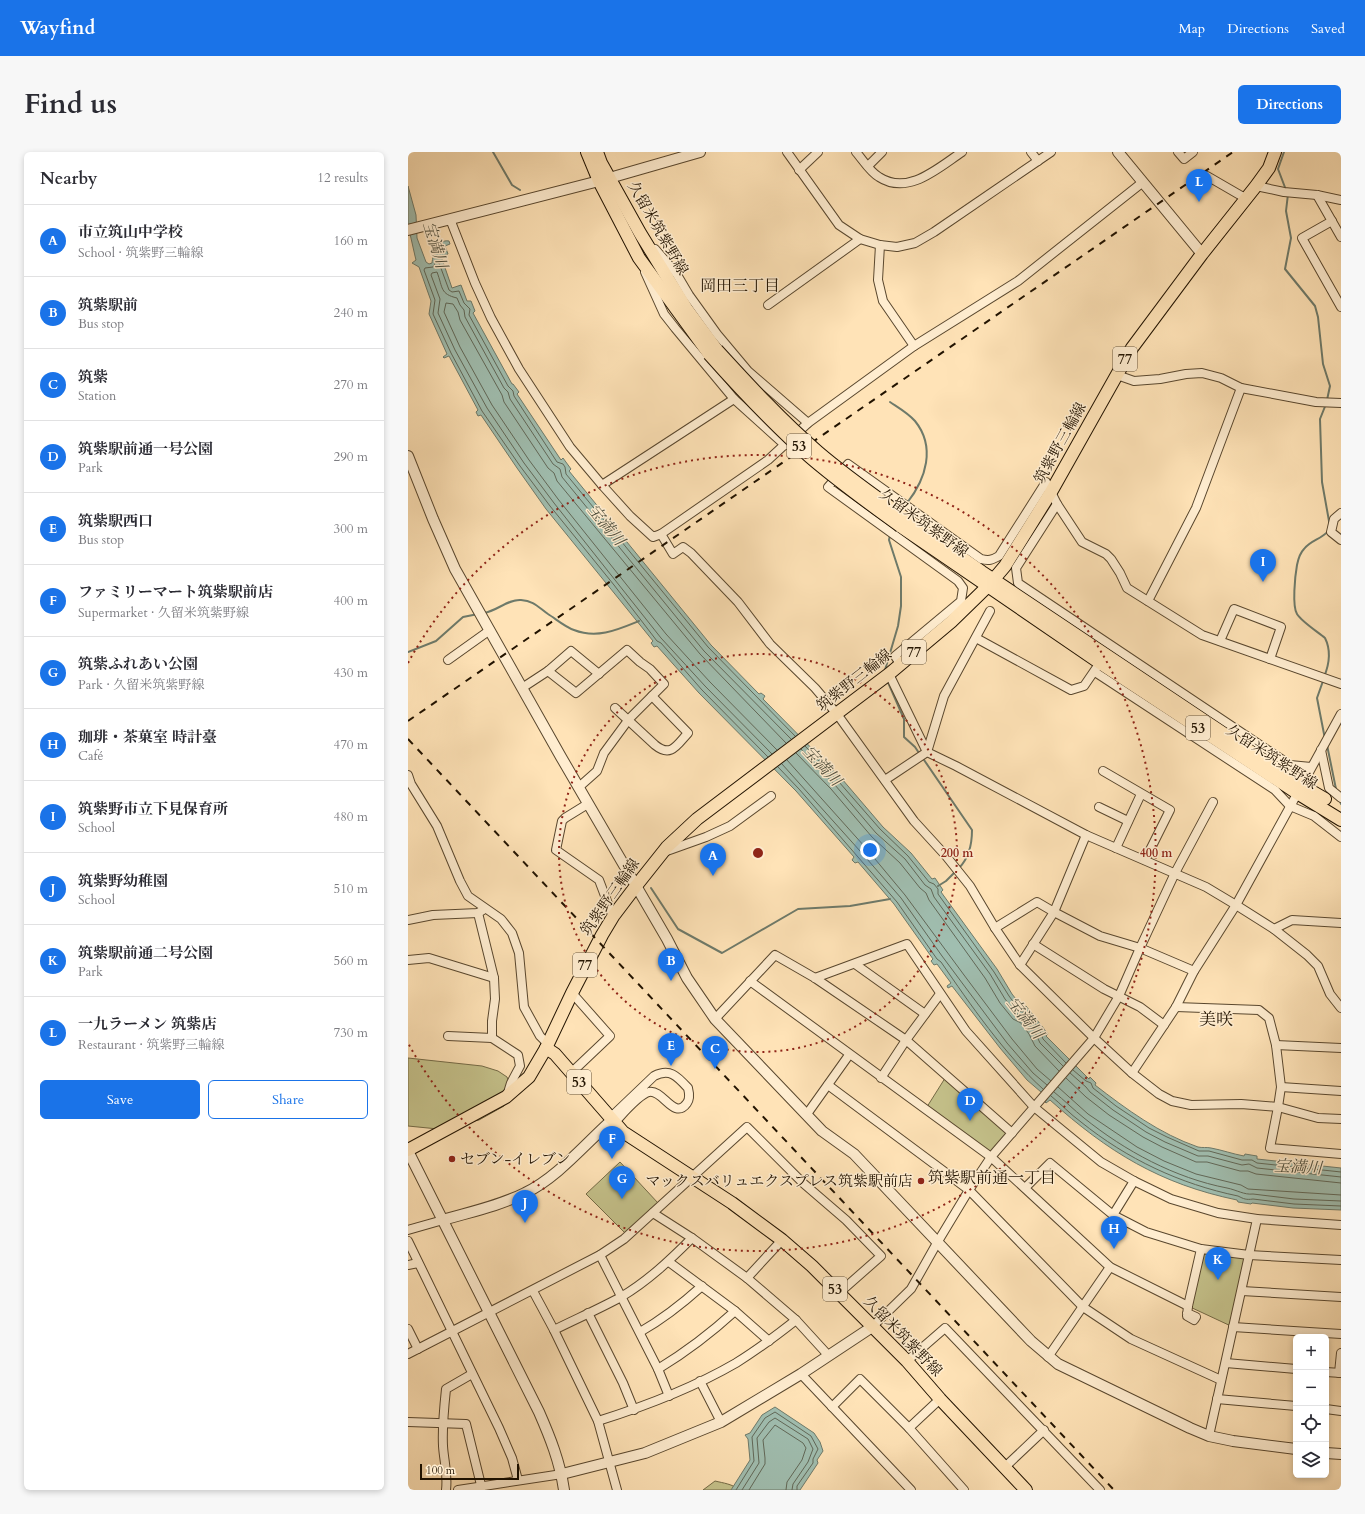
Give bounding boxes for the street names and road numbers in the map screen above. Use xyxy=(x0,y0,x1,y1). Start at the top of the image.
street label: 久留米筑紫野線 xyxy=(623,178,693,278)
road number: 77 xyxy=(1113,347,1137,371)
street label: 筑紫野三輪線 xyxy=(1029,399,1091,487)
road number: 53 xyxy=(787,434,811,458)
street label: 久留米筑紫野線 xyxy=(876,484,972,562)
road number: 77 xyxy=(902,640,926,664)
street label: 筑紫野三輪線 xyxy=(812,644,896,716)
road number: 53 xyxy=(1186,716,1210,740)
street label: 久留米筑紫野線 xyxy=(1223,720,1321,794)
street label: 筑紫野三輪線 xyxy=(576,854,644,940)
road number: 77 xyxy=(573,953,597,977)
road number: 53 xyxy=(567,1070,591,1094)
road number: 53 xyxy=(823,1277,847,1301)
street label: 久留米筑紫野線 xyxy=(859,1291,947,1381)

